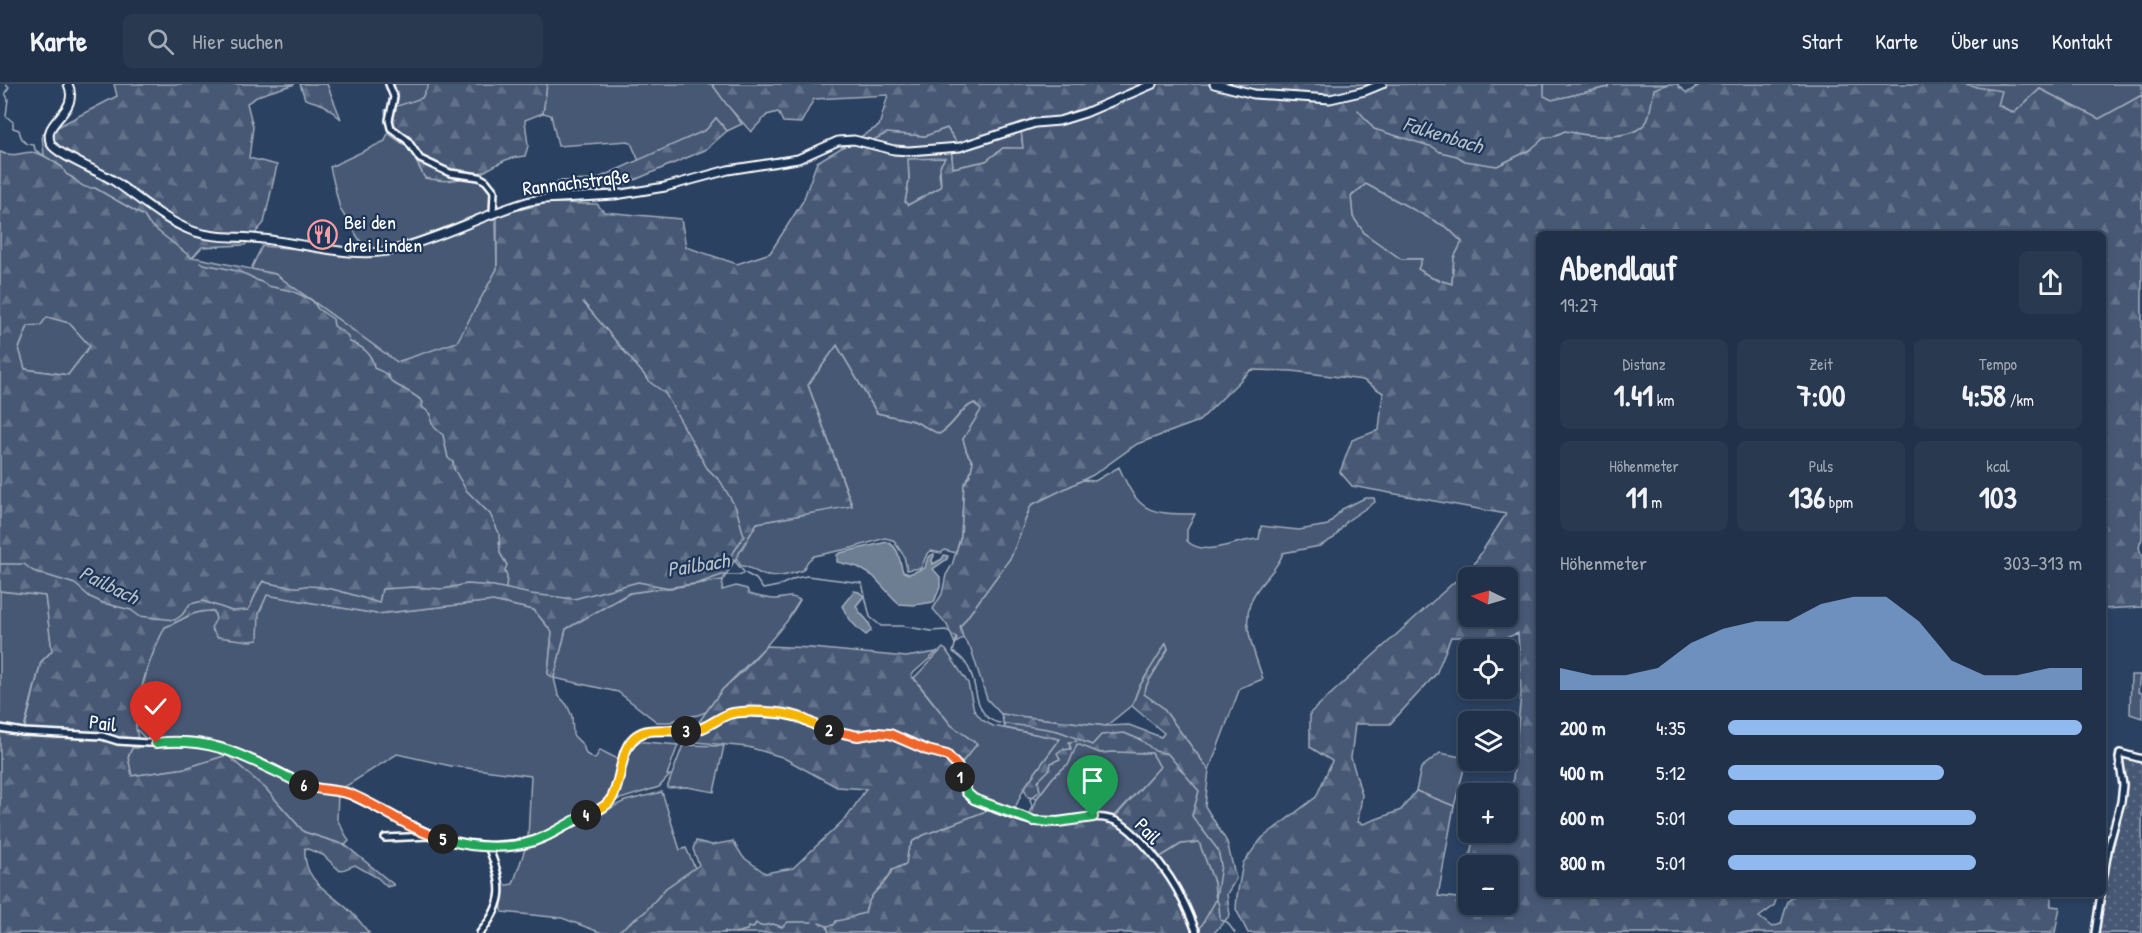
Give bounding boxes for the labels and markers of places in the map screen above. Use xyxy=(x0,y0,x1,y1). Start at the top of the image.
place label: Bei den drei Linden xyxy=(344,208,422,258)
restaurant icon: Bei den drei Linden xyxy=(307,218,339,250)
pin xyxy=(130,681,181,743)
pin: 2 xyxy=(814,715,844,745)
pin: 3 xyxy=(671,716,701,746)
pin xyxy=(1067,755,1118,817)
pin: 1 xyxy=(945,762,975,792)
pin: 6 xyxy=(289,770,319,800)
pin: 4 xyxy=(571,800,601,830)
pin: 5 xyxy=(428,824,458,854)

